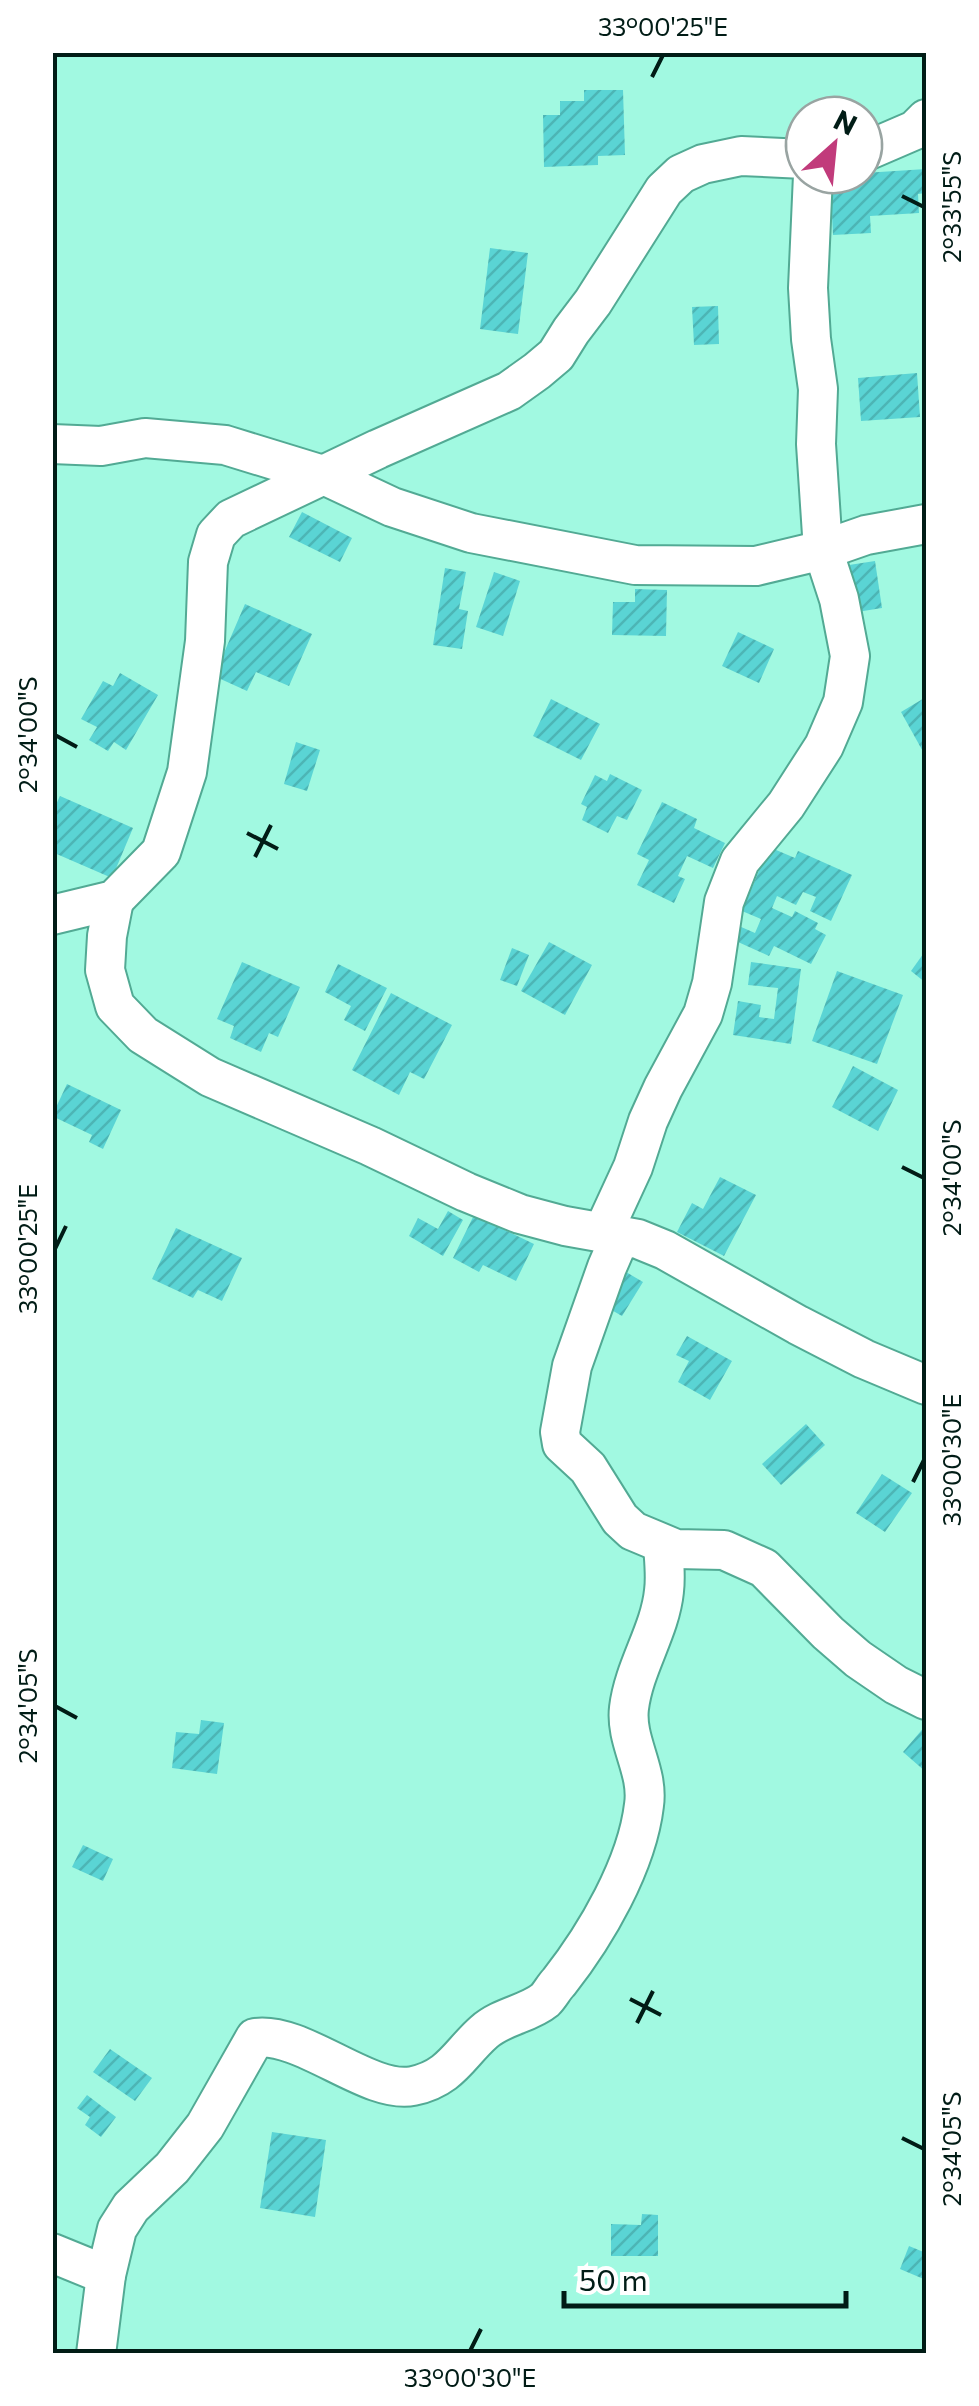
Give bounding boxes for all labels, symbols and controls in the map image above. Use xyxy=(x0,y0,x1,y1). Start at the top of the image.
text: 33°00'25"E xyxy=(598,11,728,41)
north arrow xyxy=(784,95,884,195)
text: N xyxy=(829,102,863,142)
text: 2°33'55"S xyxy=(936,151,966,263)
text: 2°34'00"S xyxy=(12,677,42,793)
text: 2°34'00"S xyxy=(936,1120,966,1236)
text: 33°00'25"E xyxy=(12,1184,42,1314)
text: 33°00'30"E xyxy=(936,1394,966,1526)
text: 2°34'05"S xyxy=(12,1649,42,1763)
text: 2°34'05"S xyxy=(936,2092,966,2206)
scale bar xyxy=(564,2246,846,2308)
text: 50 m xyxy=(579,2260,648,2297)
text: 33°00'30"E xyxy=(404,2362,536,2392)

